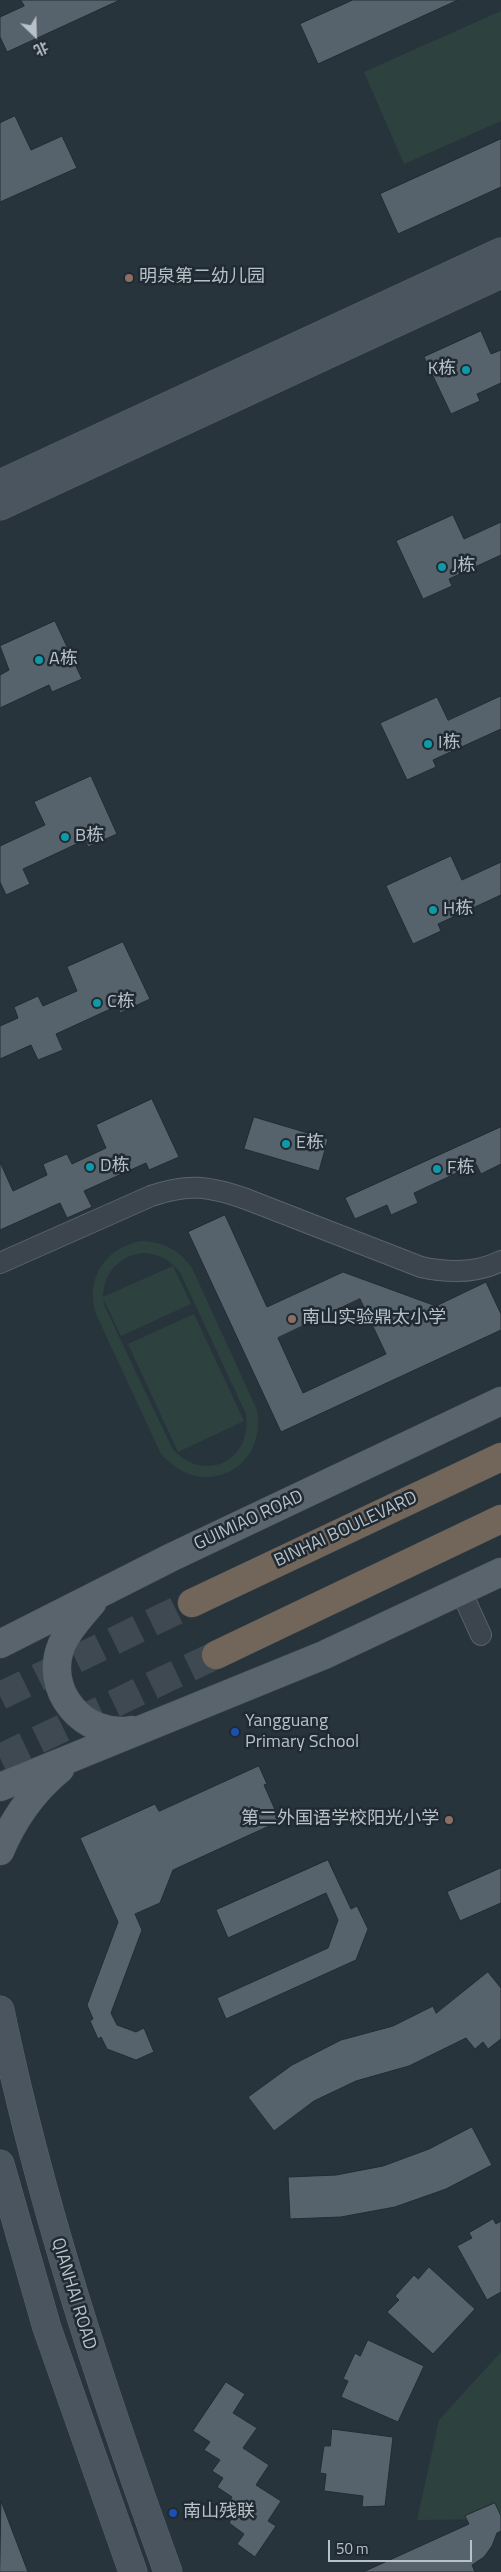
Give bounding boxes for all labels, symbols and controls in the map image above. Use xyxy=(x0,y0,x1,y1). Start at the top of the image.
north arrow xyxy=(10,10,60,60)
text: 北 xyxy=(31,37,52,62)
place label: 明泉第二幼儿园 xyxy=(139,267,265,289)
marker: 明泉第二幼儿园 xyxy=(123,272,135,284)
place label: K栋 xyxy=(428,359,456,381)
marker: K栋 xyxy=(460,364,472,376)
place label: J栋 xyxy=(452,556,475,578)
marker: J栋 xyxy=(436,561,448,573)
place label: A栋 xyxy=(49,649,78,671)
marker: A栋 xyxy=(33,654,45,666)
place label: I栋 xyxy=(438,733,460,755)
marker: I栋 xyxy=(422,738,434,750)
place label: B栋 xyxy=(75,826,104,848)
marker: B栋 xyxy=(59,831,71,843)
place label: H栋 xyxy=(443,899,473,921)
marker: H栋 xyxy=(427,904,439,916)
place label: C栋 xyxy=(107,992,135,1014)
marker: C栋 xyxy=(91,997,103,1009)
place label: E栋 xyxy=(296,1133,324,1155)
marker: E栋 xyxy=(280,1138,292,1150)
place label: D栋 xyxy=(100,1156,130,1178)
place label: F栋 xyxy=(447,1158,474,1180)
marker: D栋 xyxy=(84,1161,96,1173)
marker: F栋 xyxy=(431,1163,443,1175)
place label: 南山实验鼎太小学 xyxy=(302,1308,446,1330)
marker: 南山实验鼎太小学 xyxy=(286,1313,298,1325)
street label: GUIMIAO ROAD xyxy=(191,1486,307,1556)
street label: BINHAI BOULEVARD xyxy=(271,1487,421,1573)
place label: Yangguang Primary School xyxy=(245,1711,359,1754)
marker: Yangguang Primary School xyxy=(229,1726,241,1738)
place label: 第二外国语学校阳光小学 xyxy=(241,1809,439,1831)
marker: 第二外国语学校阳光小学 xyxy=(443,1814,455,1826)
street label: QIANHAI ROAD xyxy=(46,2236,100,2352)
place label: 南山残联 xyxy=(183,2502,255,2524)
marker: 南山残联 xyxy=(167,2507,179,2519)
scale bar xyxy=(331,2530,475,2562)
text: 50 m xyxy=(336,2537,369,2560)

